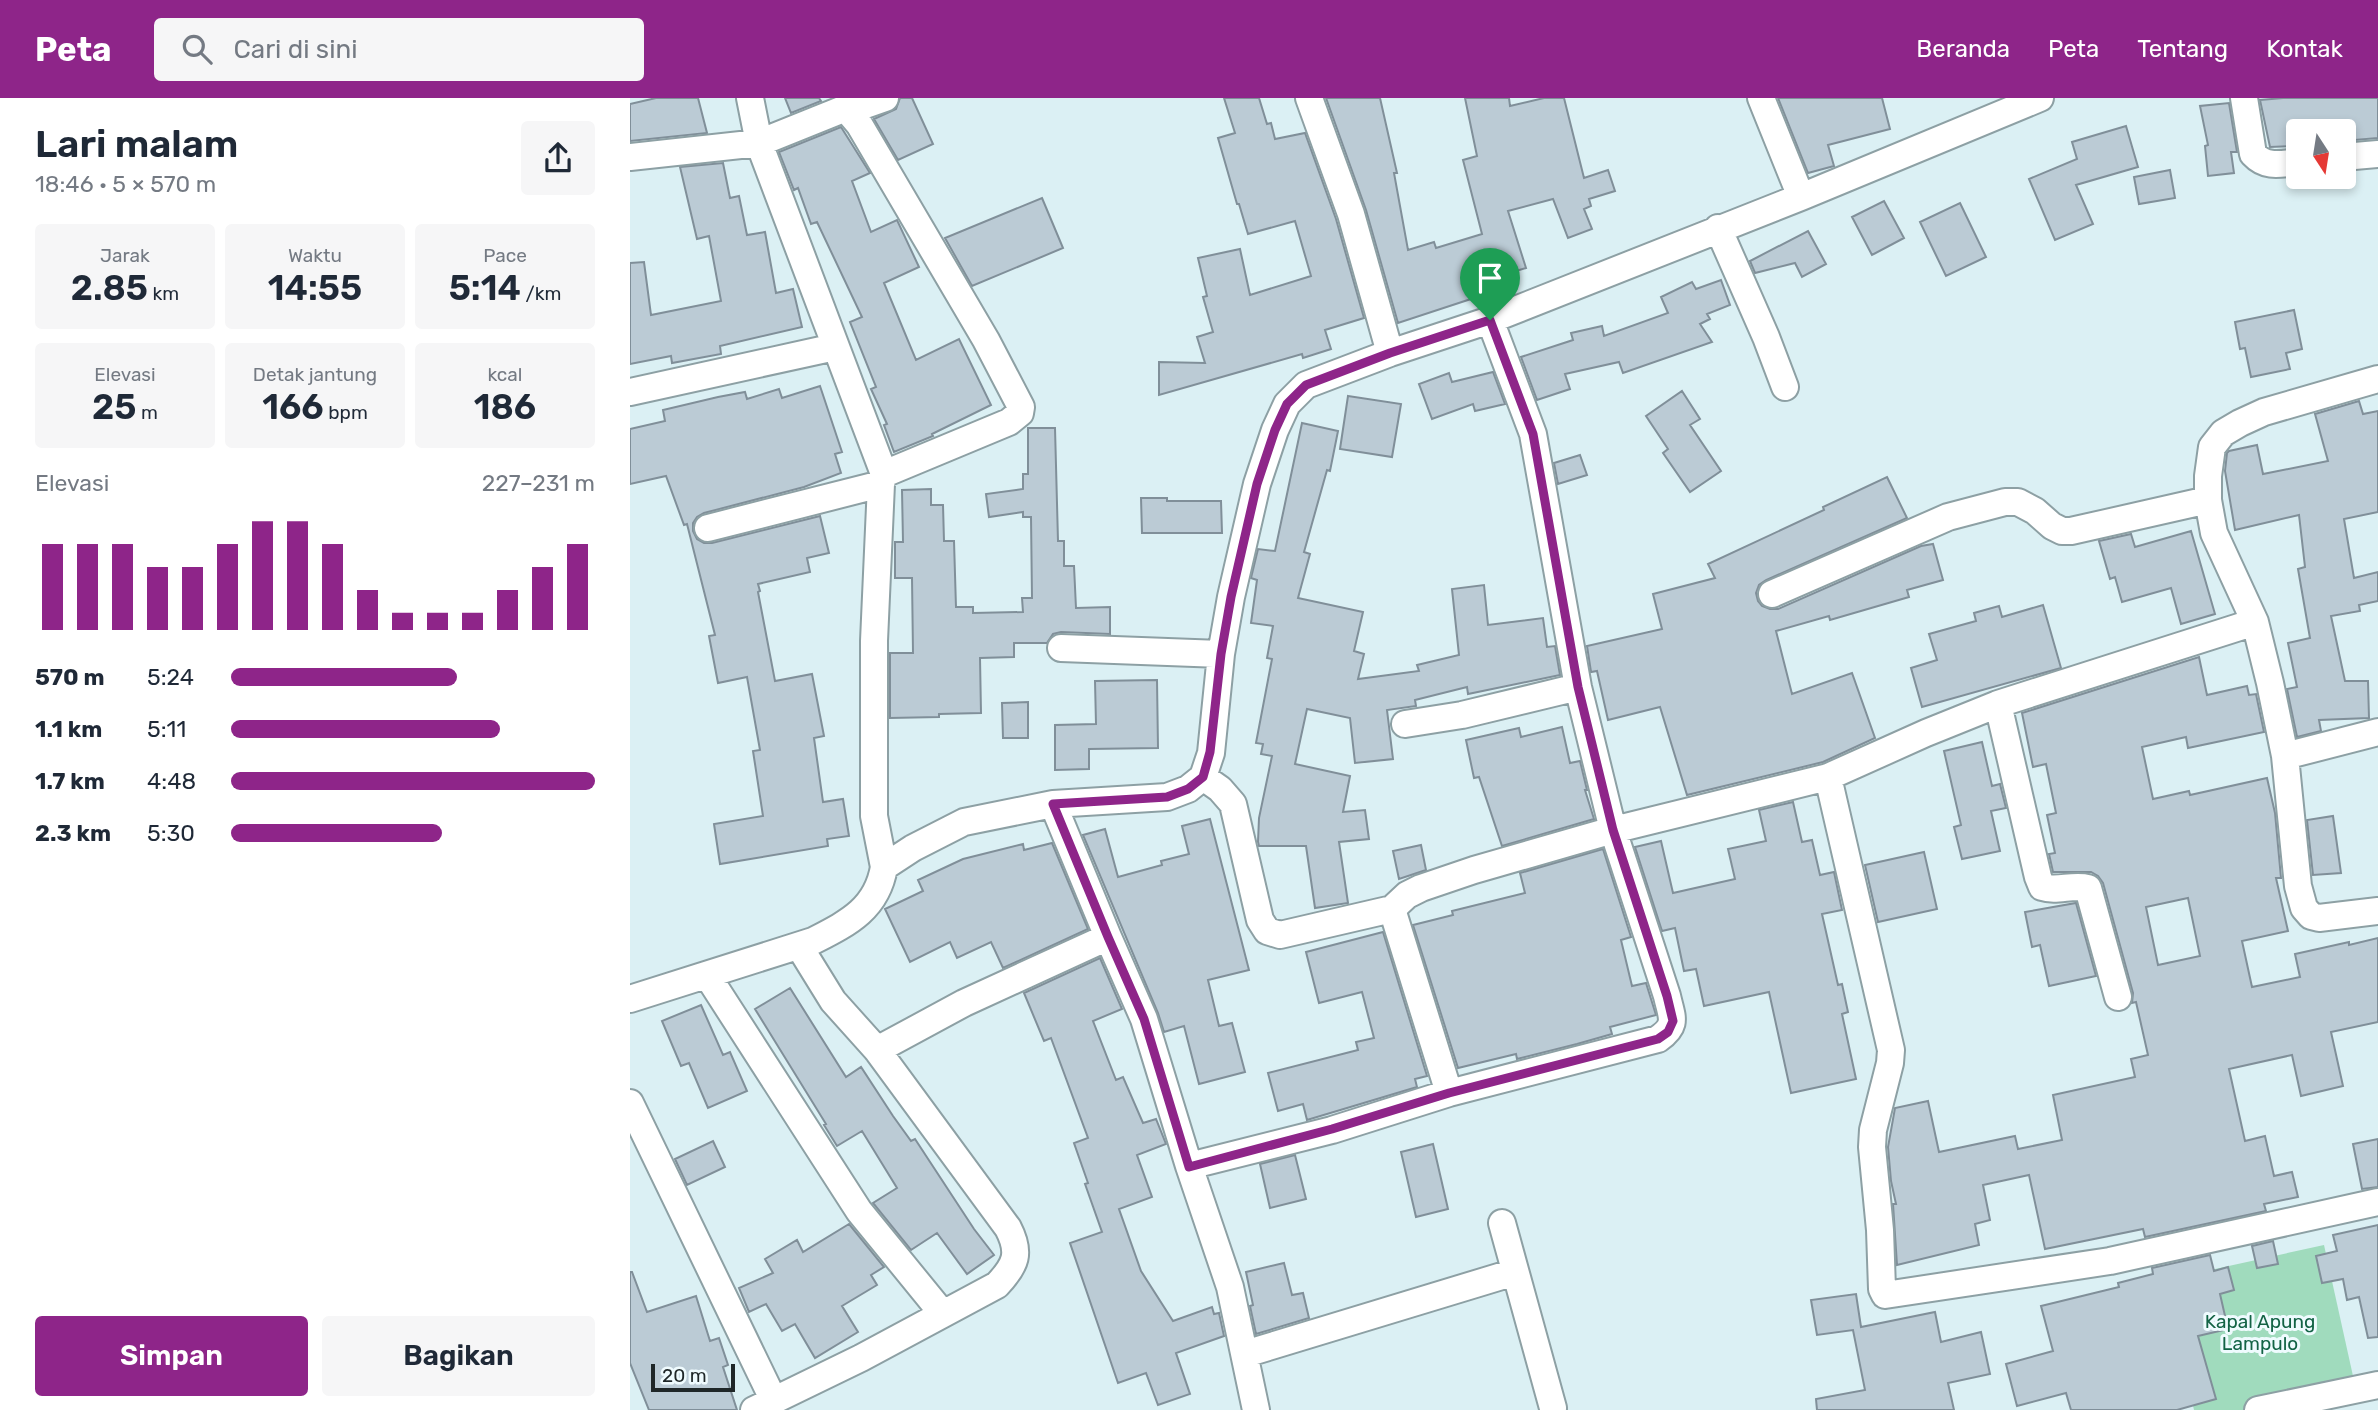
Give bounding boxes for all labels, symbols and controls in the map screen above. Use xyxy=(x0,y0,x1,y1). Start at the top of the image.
search box xyxy=(154,18,644,81)
text: Peta xyxy=(35,30,112,69)
icon: search xyxy=(178,30,216,68)
text: Cari di sini xyxy=(234,34,357,65)
text: Beranda xyxy=(1916,35,2010,63)
text: Peta xyxy=(2048,35,2099,63)
text: Tentang xyxy=(2137,35,2228,63)
text: Kontak xyxy=(2266,35,2343,63)
north arrow xyxy=(2286,119,2356,189)
map controls xyxy=(2286,119,2356,189)
text: Lari malam xyxy=(35,121,238,167)
button: share xyxy=(521,121,595,195)
text: 18:46 · 5 × 570 m xyxy=(35,170,216,198)
text: Jarak xyxy=(100,244,150,267)
text: Waktu xyxy=(288,244,342,267)
text: Pace xyxy=(483,244,527,267)
pin xyxy=(1460,248,1520,320)
icon: arrive xyxy=(1471,259,1509,297)
text: 2.85 xyxy=(71,267,148,309)
text: 14:55 xyxy=(268,267,362,309)
text: 5:14 xyxy=(449,267,521,309)
text: km xyxy=(148,282,179,305)
text: /km xyxy=(521,282,561,305)
text: Elevasi xyxy=(94,363,156,386)
text: Detak jantung xyxy=(253,363,377,386)
text: kcal xyxy=(488,363,522,386)
text: 25 xyxy=(92,386,136,428)
text: 166 xyxy=(262,386,324,428)
text: 186 xyxy=(474,386,536,428)
text: m xyxy=(136,401,158,424)
text: bpm xyxy=(324,401,368,424)
text: Elevasi xyxy=(35,469,109,497)
text: 227–231 m xyxy=(482,469,595,497)
text: 570 m xyxy=(35,663,105,691)
text: 5:24 xyxy=(147,663,194,691)
text: 1.1 km xyxy=(35,715,102,743)
text: 5:11 xyxy=(147,715,186,743)
text: 1.7 km xyxy=(35,767,105,795)
text: 4:48 xyxy=(147,767,196,795)
text: 2.3 km xyxy=(35,819,111,847)
text: 5:30 xyxy=(147,819,195,847)
park label: Kapal Apung Lampulo xyxy=(2205,1310,2315,1355)
button: Simpan xyxy=(35,1316,308,1396)
button: Bagikan xyxy=(322,1316,595,1396)
scale bar xyxy=(651,1361,735,1393)
text: 20 m xyxy=(662,1364,707,1387)

